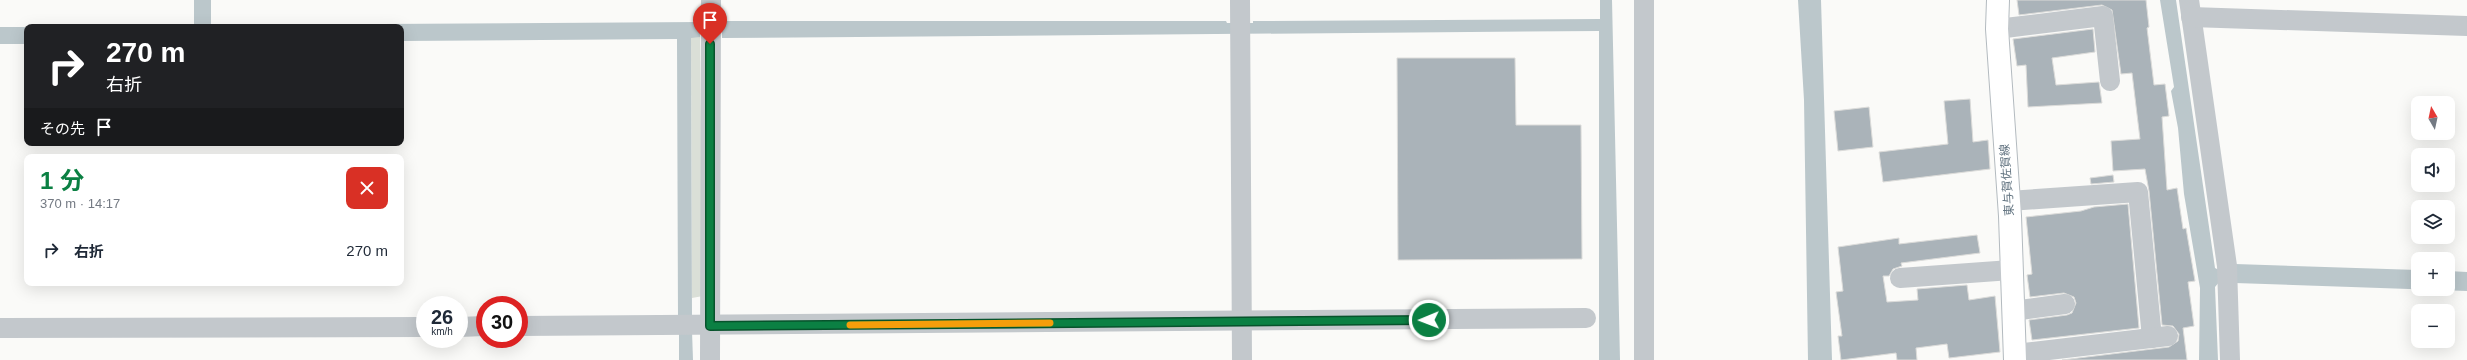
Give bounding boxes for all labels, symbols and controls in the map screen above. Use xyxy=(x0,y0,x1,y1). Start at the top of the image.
pin xyxy=(693,3,727,44)
icon: arrive xyxy=(699,9,721,31)
text: 270 m xyxy=(106,37,185,68)
icon: right xyxy=(40,40,92,92)
text: 右折 xyxy=(106,75,142,95)
north arrow xyxy=(2411,96,2455,140)
map controls xyxy=(2411,96,2455,348)
icon: arrive xyxy=(93,116,115,138)
text: その先 xyxy=(40,120,85,137)
street label: 東与賀佐賀線 xyxy=(1998,144,2016,216)
button: sound xyxy=(2411,148,2455,192)
text: 1 分 xyxy=(40,167,84,194)
button: close xyxy=(346,167,388,209)
text: 370 m · 14:17 xyxy=(40,196,120,211)
button: layers xyxy=(2411,200,2455,244)
icon: right xyxy=(40,239,62,261)
text: 270 m xyxy=(346,242,388,259)
text: 右折 xyxy=(74,243,104,260)
button: + xyxy=(2411,252,2455,296)
speed limit sign: 30 xyxy=(476,296,528,348)
position arrow xyxy=(1408,299,1450,341)
button: − xyxy=(2411,304,2455,348)
text: 26 xyxy=(431,306,453,328)
text: km/h xyxy=(431,326,453,337)

